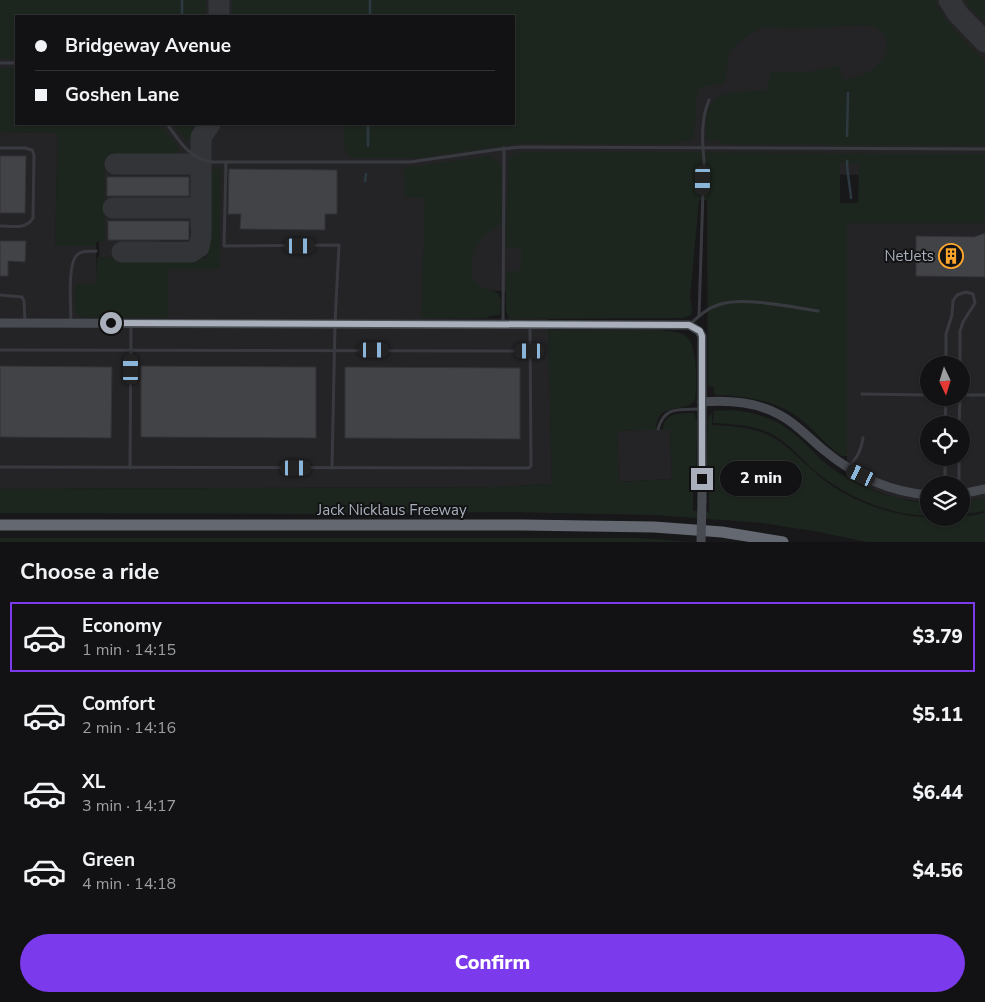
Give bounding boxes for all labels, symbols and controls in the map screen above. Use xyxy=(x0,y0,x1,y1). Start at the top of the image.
text: Bridgeway Avenue xyxy=(65,33,231,59)
text: Goshen Lane xyxy=(65,82,179,108)
car xyxy=(695,165,710,195)
car xyxy=(285,239,315,254)
building icon: NetJets xyxy=(938,243,964,269)
place label: NetJets xyxy=(884,246,934,266)
route start xyxy=(100,312,122,334)
car xyxy=(359,343,389,358)
car xyxy=(515,344,545,359)
car xyxy=(123,354,138,384)
north arrow xyxy=(920,356,970,406)
map controls xyxy=(920,356,970,526)
button: locate xyxy=(920,416,970,466)
car xyxy=(281,461,311,476)
callout: 2 min xyxy=(720,462,802,496)
car xyxy=(844,462,877,488)
text: 2 min xyxy=(740,467,782,489)
route end xyxy=(691,468,713,490)
button: layers xyxy=(920,476,970,526)
street label: Jack Nicklaus Freeway xyxy=(316,500,467,520)
text: Choose a ride xyxy=(20,557,159,587)
text: Economy xyxy=(82,613,162,639)
icon: car xyxy=(22,615,67,660)
text: $3.79 xyxy=(912,624,963,650)
text: 1 min · 14:15 xyxy=(82,639,176,661)
text: Comfort xyxy=(82,691,155,717)
icon: car xyxy=(22,693,67,738)
text: $5.11 xyxy=(912,702,963,728)
text: 2 min · 14:16 xyxy=(82,717,176,739)
text: XL xyxy=(82,769,105,795)
icon: car xyxy=(22,771,67,816)
text: $6.44 xyxy=(912,780,963,806)
text: 3 min · 14:17 xyxy=(82,795,176,817)
text: Green xyxy=(82,847,135,873)
icon: car xyxy=(22,849,67,894)
text: $4.56 xyxy=(912,858,963,884)
text: 4 min · 14:18 xyxy=(82,873,176,895)
button: Confirm xyxy=(20,934,965,992)

